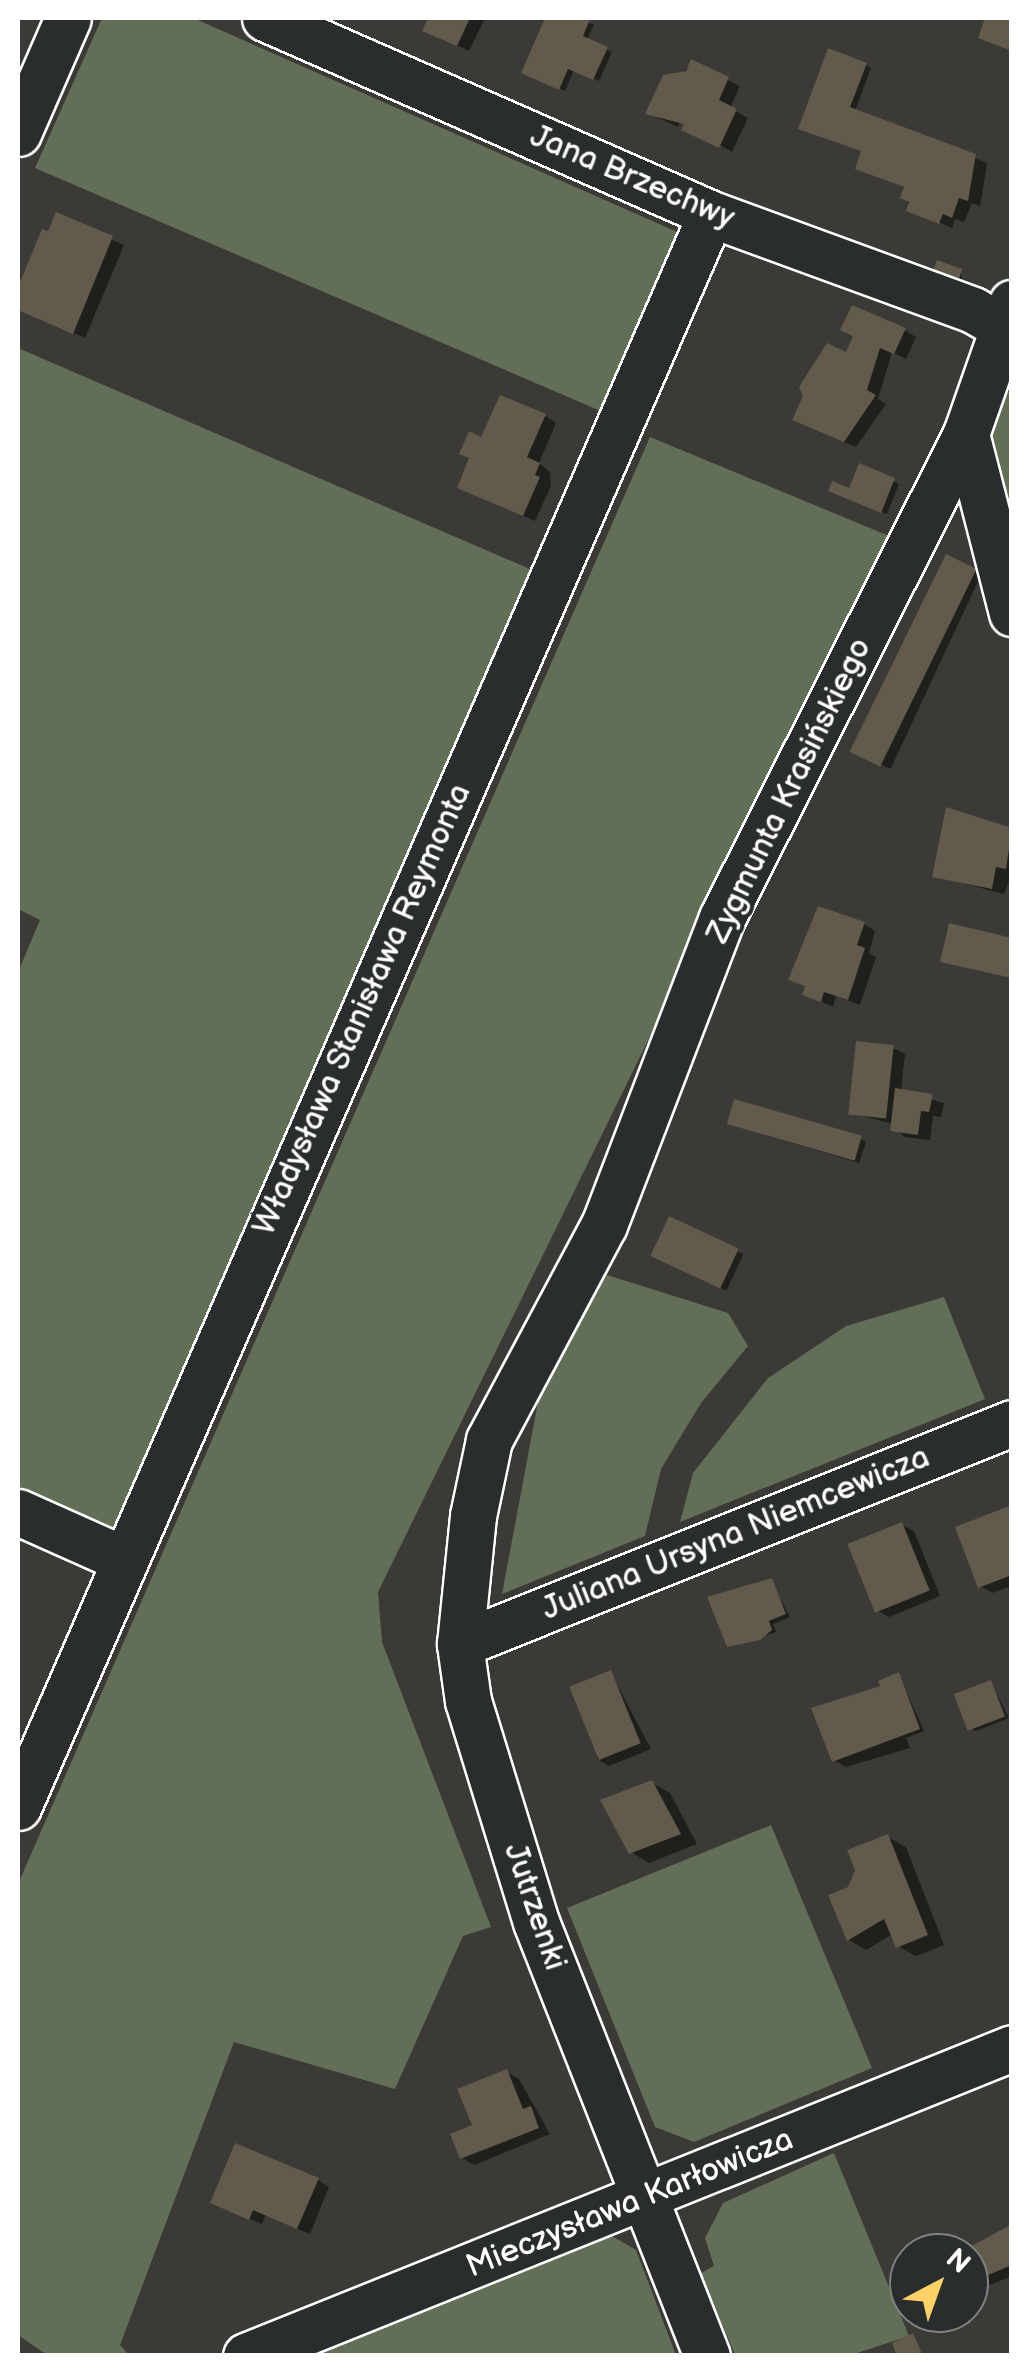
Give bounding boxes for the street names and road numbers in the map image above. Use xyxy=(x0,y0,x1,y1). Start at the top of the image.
street label: Jana Brzechwy xyxy=(524,118,740,238)
street label: Zygmunta Krasińskiego xyxy=(699,632,881,950)
street label: Władysława Stanisława Reymonta xyxy=(246,778,480,1242)
street label: Juliana Ursyna Niemcewicza xyxy=(537,1439,935,1629)
street label: Jutrzenki xyxy=(494,1839,574,1975)
street label: Mieczysława Karłowicza xyxy=(461,2121,799,2287)

